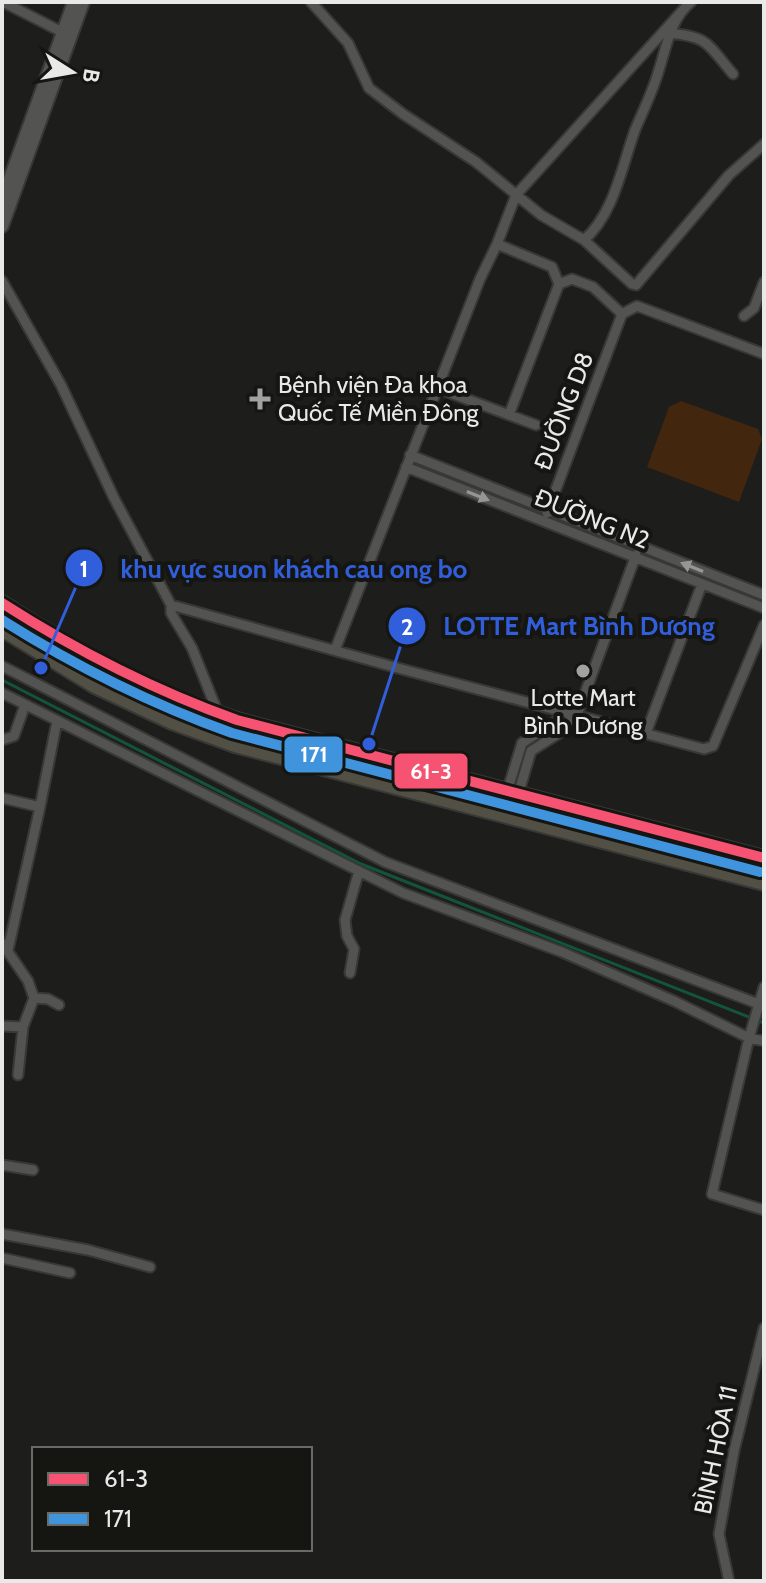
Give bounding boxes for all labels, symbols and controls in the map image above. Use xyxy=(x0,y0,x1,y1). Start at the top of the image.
north arrow xyxy=(32,32,112,112)
text: B xyxy=(77,66,106,85)
street label: ĐƯỜNG D8 xyxy=(528,348,599,474)
place label: Bệnh viện Đa khoa Quốc Tế Miền Đông xyxy=(278,370,480,427)
marker: Bệnh viện Đa khoa Quốc Tế Miền Đông xyxy=(249,388,271,410)
street label: ĐƯỜNG N2 xyxy=(531,482,654,555)
one-way arrow xyxy=(466,490,490,503)
callout: khu vực suon khách cau ong bo xyxy=(64,543,483,593)
text: khu vực suon khách cau ong bo xyxy=(121,553,468,585)
text: 1 xyxy=(80,554,88,583)
one-way arrow xyxy=(680,560,704,573)
callout: LOTTE Mart Bình Dương xyxy=(387,601,730,651)
text: LOTTE Mart Bình Dương xyxy=(443,610,715,642)
text: 2 xyxy=(401,612,413,641)
marker: Lotte Mart Bình Dương xyxy=(574,662,592,680)
place label: Lotte Mart Bình Dương xyxy=(523,683,644,740)
line badge: 171 xyxy=(283,735,344,774)
text: 171 xyxy=(300,741,328,768)
line badge: 61-3 xyxy=(393,752,469,790)
text: 61-3 xyxy=(410,758,452,785)
street label: BÌNH HÒA 11 xyxy=(688,1383,743,1517)
legend xyxy=(32,1447,312,1551)
text: 61-3 xyxy=(104,1464,148,1493)
text: 171 xyxy=(104,1504,132,1533)

